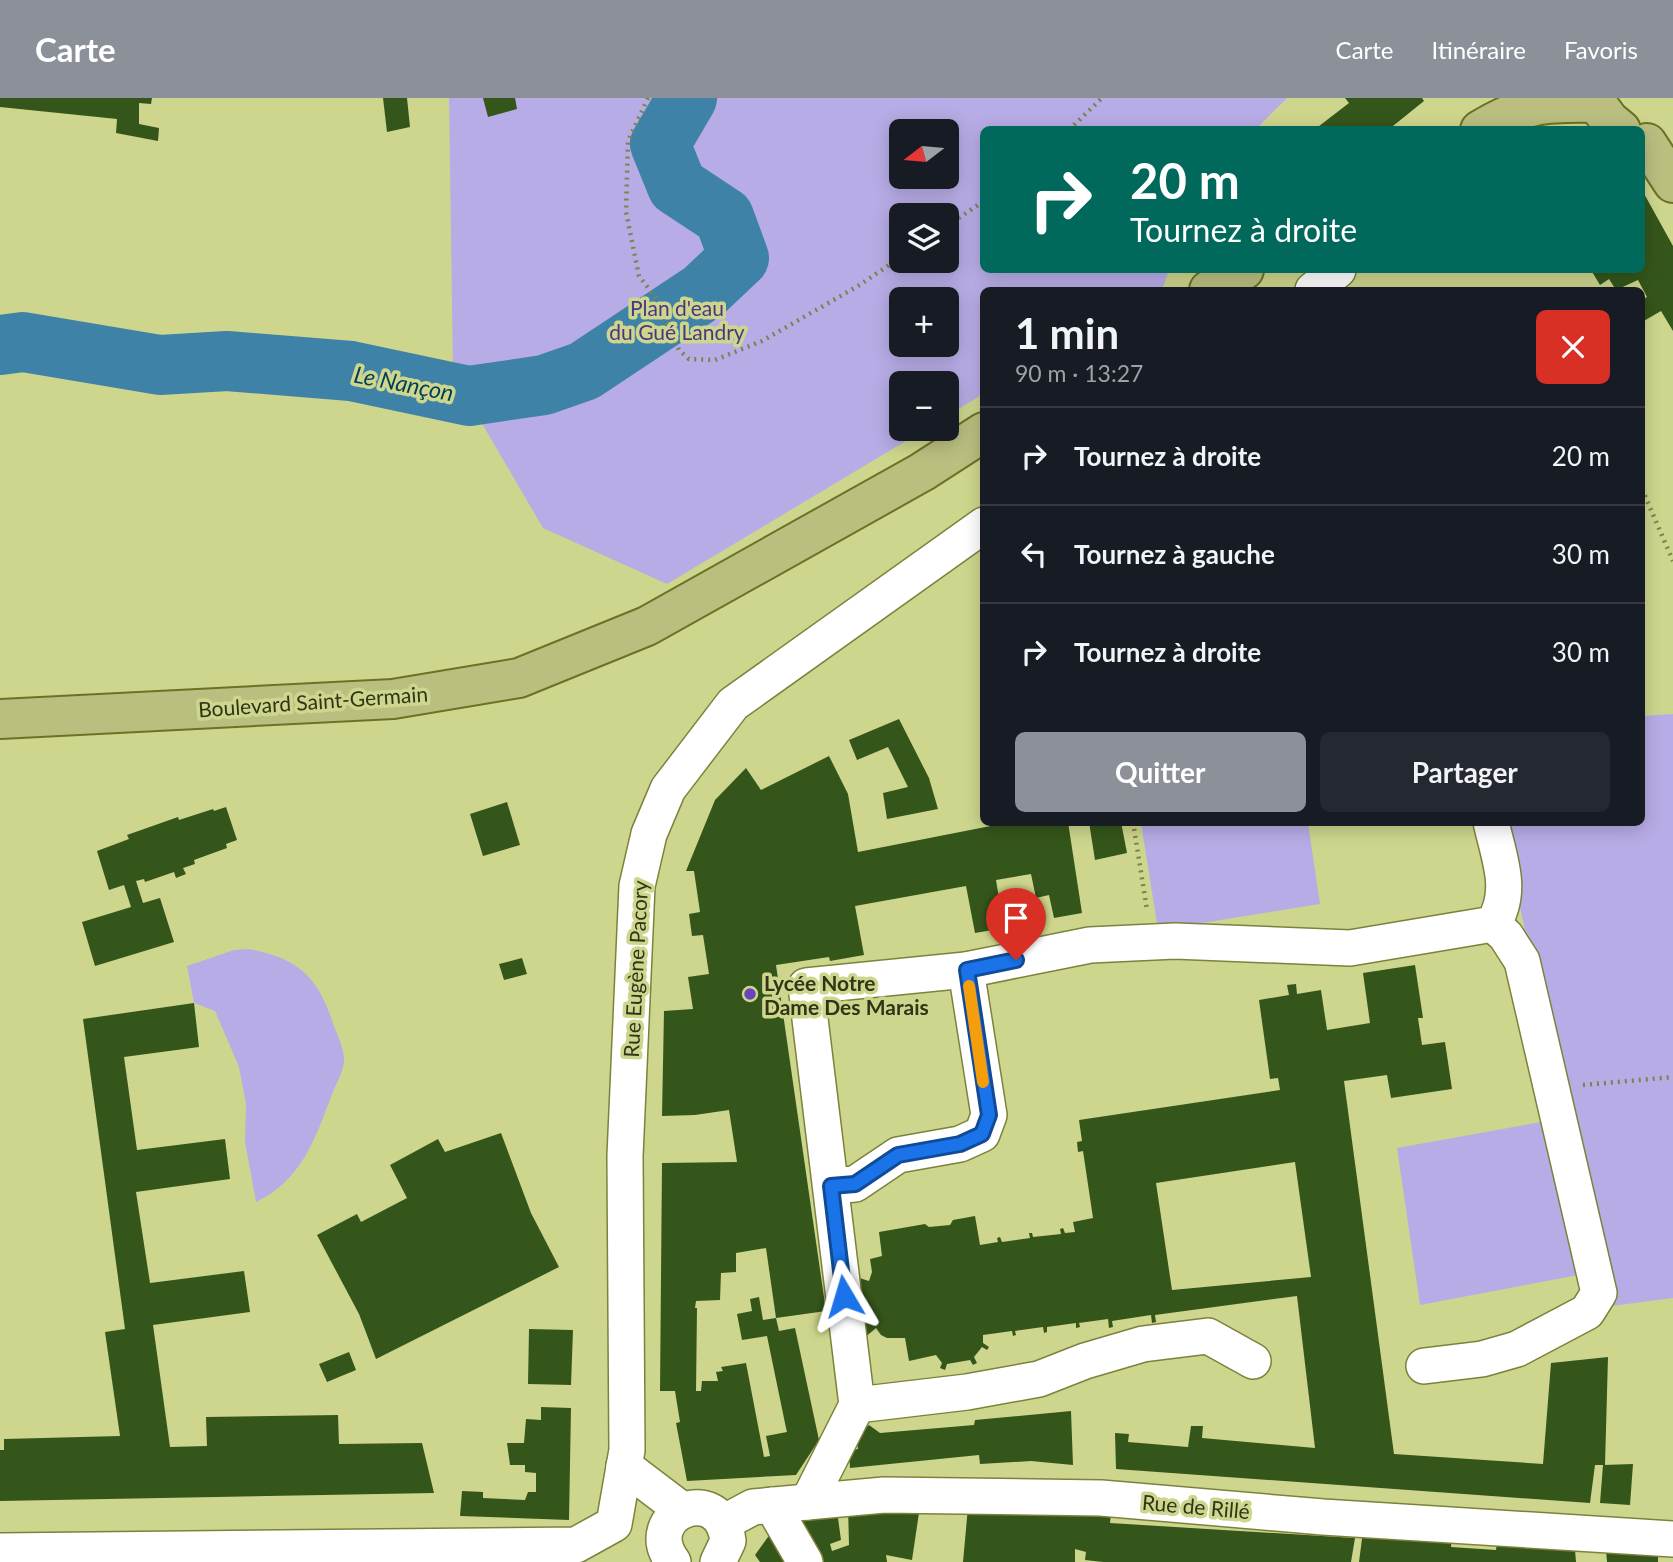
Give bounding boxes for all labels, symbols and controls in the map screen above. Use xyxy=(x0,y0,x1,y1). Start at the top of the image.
text: Carte xyxy=(35,29,116,69)
text: Carte xyxy=(1336,35,1394,64)
text: Itinéraire xyxy=(1432,35,1526,64)
text: Favoris xyxy=(1564,35,1638,64)
north arrow xyxy=(889,119,959,189)
map controls xyxy=(889,119,959,441)
text: 20 m xyxy=(1130,151,1240,209)
icon: right xyxy=(1015,154,1106,245)
button: layers xyxy=(889,203,959,273)
text: Tournez à droite xyxy=(1130,210,1357,249)
button: + xyxy=(889,287,959,357)
park label: Plan d'eau du Gué Landry xyxy=(609,295,745,344)
text: 1 min xyxy=(1015,308,1119,358)
button: close xyxy=(1536,310,1610,384)
text: 90 m · 13:27 xyxy=(1015,359,1143,387)
water label: Le Nançon xyxy=(352,360,456,406)
button: − xyxy=(889,371,959,441)
icon: right xyxy=(1015,437,1053,475)
text: Tournez à droite xyxy=(1074,440,1261,472)
text: 20 m xyxy=(1552,440,1610,472)
icon: left xyxy=(1015,535,1053,573)
text: Tournez à gauche xyxy=(1074,538,1275,570)
text: 30 m xyxy=(1552,538,1610,570)
icon: right xyxy=(1015,633,1053,671)
text: Tournez à droite xyxy=(1074,636,1261,668)
text: 30 m xyxy=(1552,636,1610,668)
street label: Boulevard Saint-Germain xyxy=(197,680,429,722)
button: Quitter xyxy=(1015,732,1306,812)
button: Partager xyxy=(1320,732,1610,812)
street label: Rue Eugène Pacory xyxy=(618,880,652,1058)
pin xyxy=(986,888,1046,960)
icon: arrive xyxy=(997,899,1035,937)
place label: Lycée Notre Dame Des Marais xyxy=(764,970,929,1019)
marker: Lycée Notre Dame Des Marais xyxy=(742,986,758,1002)
position arrow xyxy=(807,1259,881,1333)
street label: Rue de Rillé xyxy=(1141,1489,1251,1523)

